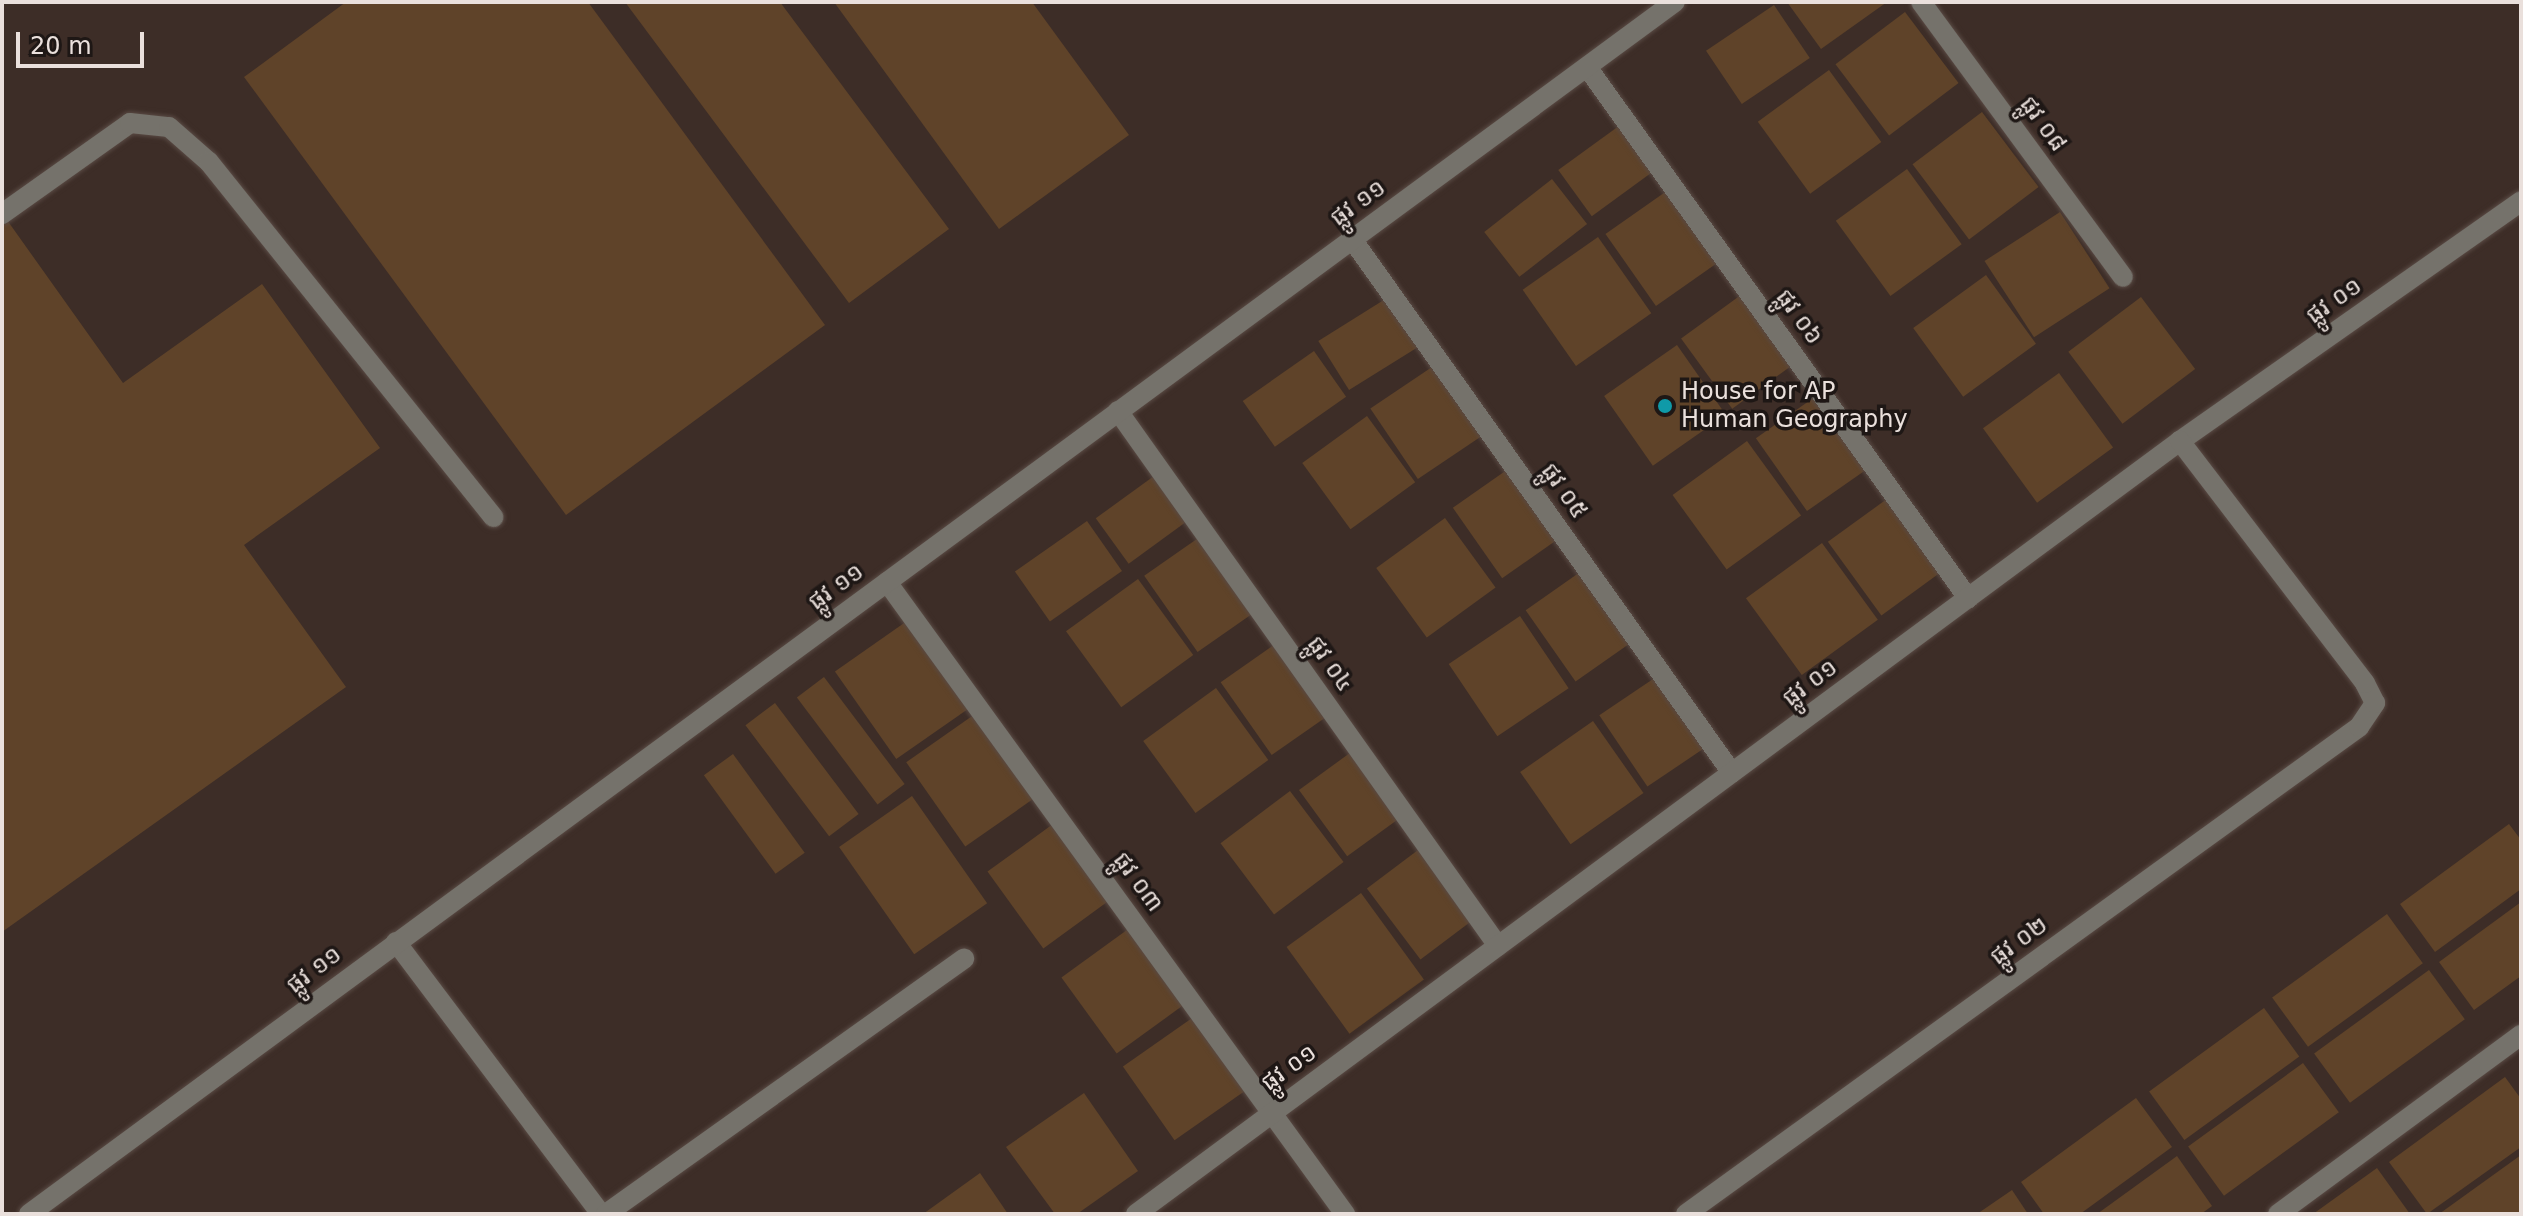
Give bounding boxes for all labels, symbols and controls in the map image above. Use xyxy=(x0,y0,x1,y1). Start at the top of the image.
scale bar xyxy=(20,16,148,66)
text: 20 m xyxy=(30,32,92,60)
street label: ផ្លូវ ០៨ xyxy=(2013,91,2073,157)
street label: ផ្លូវ ១១ xyxy=(1325,173,1391,233)
street label: ផ្លូវ ០១ xyxy=(2301,272,2367,330)
street label: ផ្លូវ ០៦ xyxy=(1769,284,1829,350)
place label: House for AP Human Geography xyxy=(1681,378,1908,434)
marker: House for AP Human Geography xyxy=(1656,397,1674,415)
street label: ផ្លូវ ០៥ xyxy=(1535,458,1593,524)
street label: ផ្លូវ ១១ xyxy=(803,557,869,617)
street label: ផ្លូវ ០៤ xyxy=(1301,631,1359,697)
street label: ផ្លូវ ០១ xyxy=(1777,653,1843,713)
street label: ផ្លូវ ០៣ xyxy=(1107,847,1169,917)
street label: ផ្លូវ ០២ xyxy=(1985,911,2053,971)
street label: ផ្លូវ ១១ xyxy=(281,940,347,1000)
street label: ផ្លូវ ០១ xyxy=(1256,1038,1322,1098)

